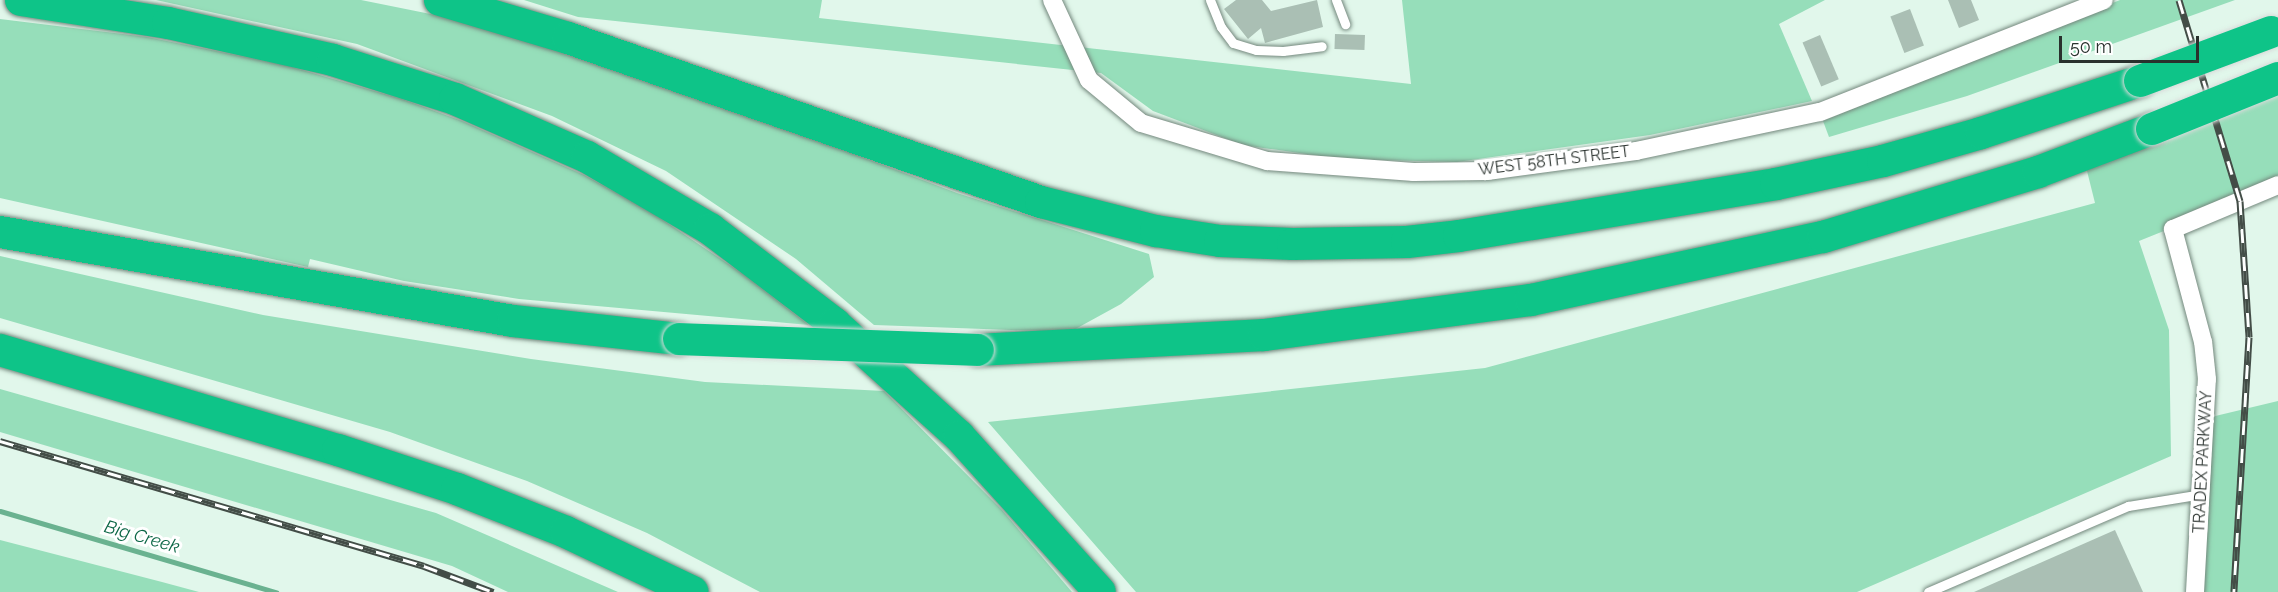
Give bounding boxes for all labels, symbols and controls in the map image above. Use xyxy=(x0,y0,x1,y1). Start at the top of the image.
scale bar xyxy=(2062,24,2202,62)
text: 50 m xyxy=(2070,36,2112,57)
street label: WEST 58TH STREET xyxy=(1477,142,1631,180)
street label: TRADEX PARKWAY xyxy=(2190,390,2216,534)
water label: Big Creek xyxy=(102,516,182,558)

